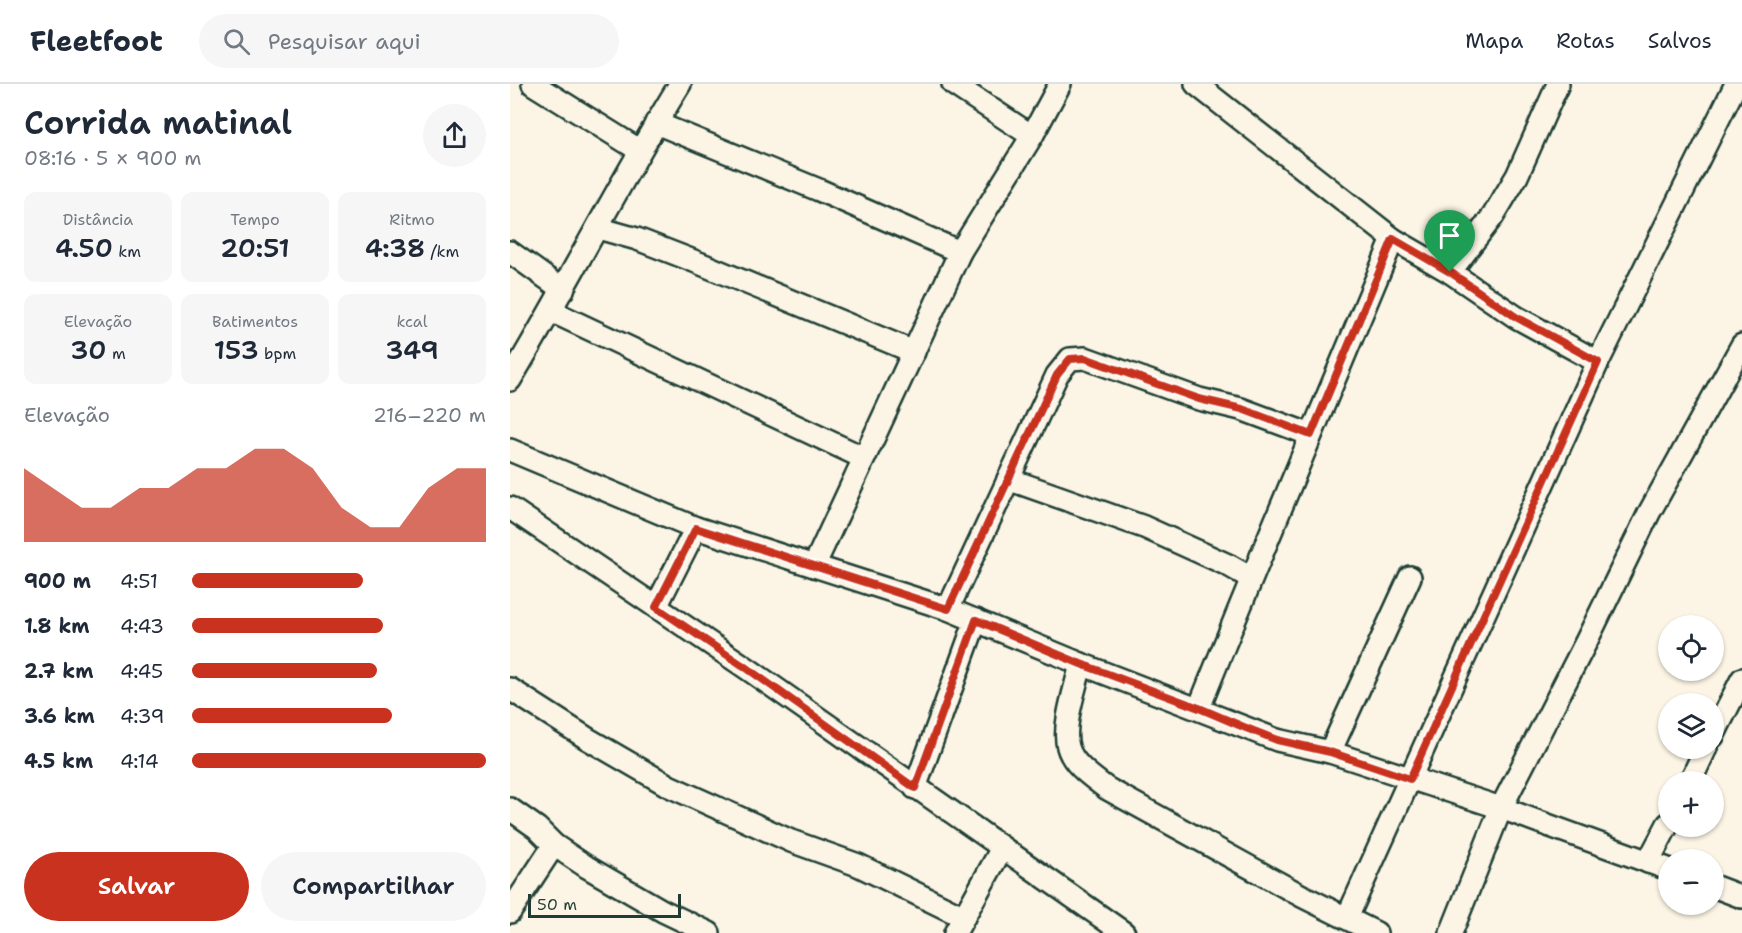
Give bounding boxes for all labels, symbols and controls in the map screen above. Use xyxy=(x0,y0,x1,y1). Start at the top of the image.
search box xyxy=(199,14,619,68)
text: Fleetfoot xyxy=(30,22,163,60)
icon: search xyxy=(220,25,253,58)
text: Pesquisar aqui xyxy=(268,27,421,56)
text: Mapa xyxy=(1465,27,1523,55)
text: Rotas xyxy=(1556,27,1615,55)
text: Salvos xyxy=(1648,27,1712,55)
text: Corrida matinal xyxy=(24,100,292,145)
button: share xyxy=(423,104,486,167)
text: 08:16 · 5 × 900 m xyxy=(24,145,201,171)
text: Distância xyxy=(63,209,133,230)
text: Tempo xyxy=(230,209,280,230)
text: Ritmo xyxy=(389,209,435,230)
pin xyxy=(1424,210,1475,272)
icon: arrive xyxy=(1433,219,1466,252)
text: 4.50 xyxy=(55,230,113,265)
text: 20:51 xyxy=(220,230,290,265)
text: 4:38 xyxy=(365,230,425,265)
text: km xyxy=(113,241,141,262)
text: /km xyxy=(425,241,459,262)
text: Elevação xyxy=(64,311,132,332)
text: Batimentos xyxy=(212,311,298,332)
text: kcal xyxy=(396,311,428,332)
text: 30 xyxy=(70,332,106,367)
text: 153 xyxy=(214,332,259,367)
text: 349 xyxy=(385,332,439,367)
text: m xyxy=(106,343,126,364)
text: bpm xyxy=(259,343,296,364)
text: Elevação xyxy=(24,402,110,428)
text: 216–220 m xyxy=(373,402,486,428)
text: 900 m xyxy=(24,568,91,594)
text: 4:51 xyxy=(120,568,158,594)
text: 1.8 km xyxy=(24,613,90,639)
text: 4:43 xyxy=(120,613,164,639)
map controls xyxy=(1658,615,1724,915)
button: locate xyxy=(1658,615,1724,681)
text: 2.7 km xyxy=(24,658,93,684)
text: 4:45 xyxy=(120,658,163,684)
button: layers xyxy=(1658,693,1724,759)
text: 3.6 km xyxy=(24,703,95,729)
text: 4:39 xyxy=(120,703,165,729)
text: 4.5 km xyxy=(24,748,93,774)
text: 4:14 xyxy=(120,748,159,774)
button: + xyxy=(1658,771,1724,837)
button: − xyxy=(1658,849,1724,915)
button: Salvar xyxy=(24,852,249,921)
button: Compartilhar xyxy=(261,852,486,921)
scale bar xyxy=(528,891,681,918)
text: 50 m xyxy=(537,894,577,915)

